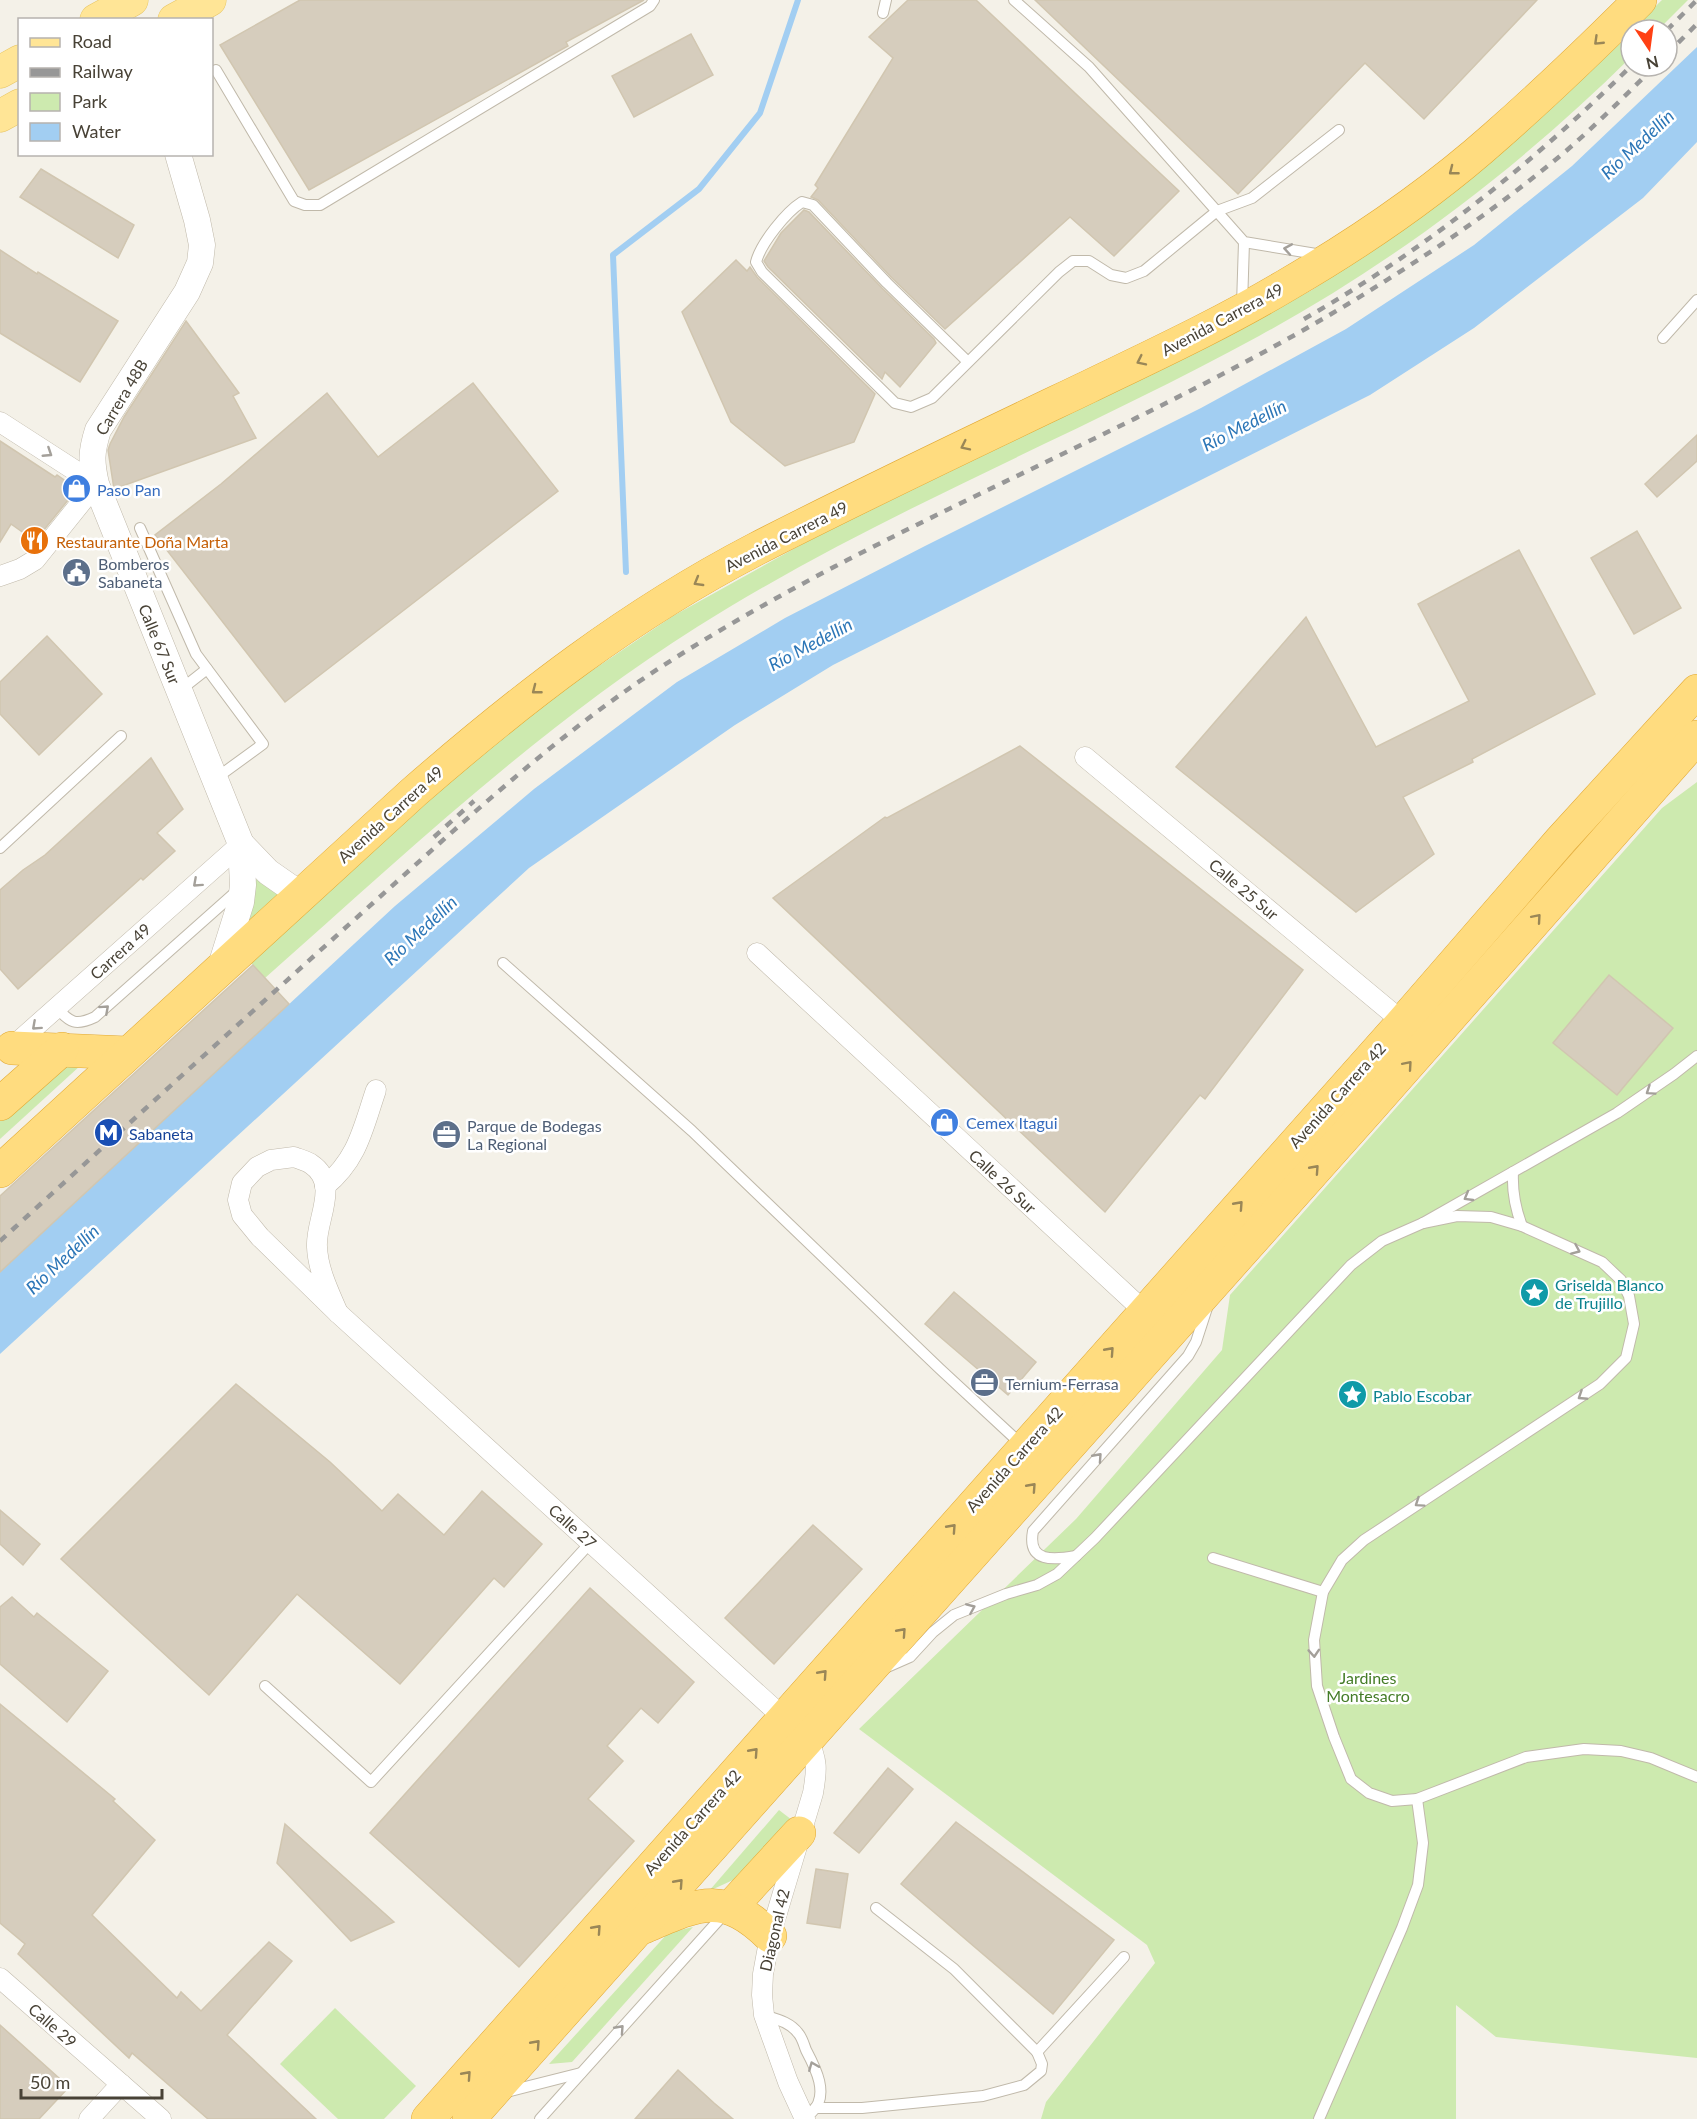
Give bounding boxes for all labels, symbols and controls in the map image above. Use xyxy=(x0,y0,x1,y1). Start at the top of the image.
legend xyxy=(18,18,213,156)
north arrow xyxy=(1619,18,1679,78)
text: Road xyxy=(72,30,112,52)
one-way arrow xyxy=(1595,34,1605,45)
text: N xyxy=(1644,52,1661,74)
text: Railway xyxy=(72,60,133,82)
text: Park xyxy=(72,90,108,112)
water label: Río Medellín xyxy=(1596,105,1678,183)
text: Water xyxy=(72,120,121,142)
one-way arrow xyxy=(1449,163,1460,174)
one-way arrow xyxy=(1284,244,1293,256)
street label: Avenida Carrera 49 xyxy=(1158,279,1286,359)
one-way arrow xyxy=(1136,354,1147,366)
street label: Carrera 48B xyxy=(91,356,151,438)
water label: Río Medellín xyxy=(1198,394,1290,456)
one-way arrow xyxy=(961,439,972,451)
one-way arrow xyxy=(41,446,52,457)
shop icon: Paso Pan xyxy=(60,473,92,505)
place label: Paso Pan xyxy=(97,480,161,499)
street label: Avenida Carrera 49 xyxy=(721,497,851,575)
restaurant icon: Restaurante Doña Marta xyxy=(19,525,51,557)
place label: Restaurante Doña Marta xyxy=(56,532,228,551)
place label: Bomberos Sabaneta xyxy=(98,554,169,591)
public building icon: Bomberos Sabaneta xyxy=(61,556,93,588)
one-way arrow xyxy=(694,575,704,586)
street label: Calle 67 Sur xyxy=(135,601,185,687)
water label: Río Medellín xyxy=(764,613,856,675)
one-way arrow xyxy=(531,683,542,694)
street label: Avenida Carrera 49 xyxy=(333,762,447,866)
street label: Calle 25 Sur xyxy=(1205,855,1283,924)
one-way arrow xyxy=(193,876,204,887)
water label: Río Medellín xyxy=(379,891,461,969)
one-way arrow xyxy=(1530,914,1541,925)
street label: Carrera 49 xyxy=(86,919,154,983)
one-way arrow xyxy=(98,1005,108,1016)
one-way arrow xyxy=(32,1019,43,1030)
street label: Avenida Carrera 42 xyxy=(1285,1038,1389,1152)
one-way arrow xyxy=(1401,1061,1412,1072)
one-way arrow xyxy=(1646,1083,1656,1095)
shop icon: Cemex Itagui xyxy=(929,1106,961,1138)
place label: Cemex Itagui xyxy=(966,1113,1058,1132)
place label: Parque de Bodegas La Regional xyxy=(467,1116,602,1153)
metro station icon: Sabaneta xyxy=(92,1117,124,1149)
office icon: Parque de Bodegas La Regional xyxy=(430,1118,462,1150)
place label: Sabaneta xyxy=(129,1124,193,1143)
street label: Calle 26 Sur xyxy=(966,1145,1041,1217)
one-way arrow xyxy=(1308,1165,1319,1176)
one-way arrow xyxy=(1464,1190,1474,1202)
one-way arrow xyxy=(1232,1201,1243,1212)
water label: Río Medellín xyxy=(21,1220,103,1298)
one-way arrow xyxy=(1569,1243,1580,1255)
place label: Griselda Blanco de Trujillo xyxy=(1555,1275,1664,1312)
place icon: Griselda Blanco de Trujillo xyxy=(1518,1277,1550,1309)
one-way arrow xyxy=(1103,1347,1114,1358)
office icon: Ternium-Ferrasa xyxy=(968,1367,1000,1399)
place label: Ternium-Ferrasa xyxy=(1005,1374,1119,1393)
place icon: Pablo Escobar xyxy=(1336,1379,1368,1411)
place label: Pablo Escobar xyxy=(1373,1386,1472,1405)
one-way arrow xyxy=(1578,1389,1589,1400)
street label: Avenida Carrera 42 xyxy=(962,1402,1066,1516)
one-way arrow xyxy=(1091,1453,1102,1464)
one-way arrow xyxy=(1025,1483,1036,1494)
one-way arrow xyxy=(1415,1496,1426,1507)
street label: Calle 27 xyxy=(545,1500,601,1552)
one-way arrow xyxy=(945,1524,956,1535)
one-way arrow xyxy=(964,1603,975,1615)
one-way arrow xyxy=(895,1629,906,1639)
one-way arrow xyxy=(1308,1649,1321,1658)
park label: Jardines Montesacro xyxy=(1326,1668,1410,1705)
one-way arrow xyxy=(816,1670,827,1681)
one-way arrow xyxy=(747,1748,758,1759)
street label: Avenida Carrera 42 xyxy=(640,1765,744,1879)
one-way arrow xyxy=(672,1879,683,1889)
street label: Diagonal 42 xyxy=(755,1887,793,1973)
one-way arrow xyxy=(590,1925,601,1936)
street label: Calle 29 xyxy=(25,1999,81,2051)
one-way arrow xyxy=(613,2026,624,2036)
one-way arrow xyxy=(529,2040,540,2051)
one-way arrow xyxy=(808,2061,821,2072)
scale bar xyxy=(21,2062,162,2100)
text: 50 m xyxy=(30,2071,70,2093)
one-way arrow xyxy=(460,2071,471,2082)

